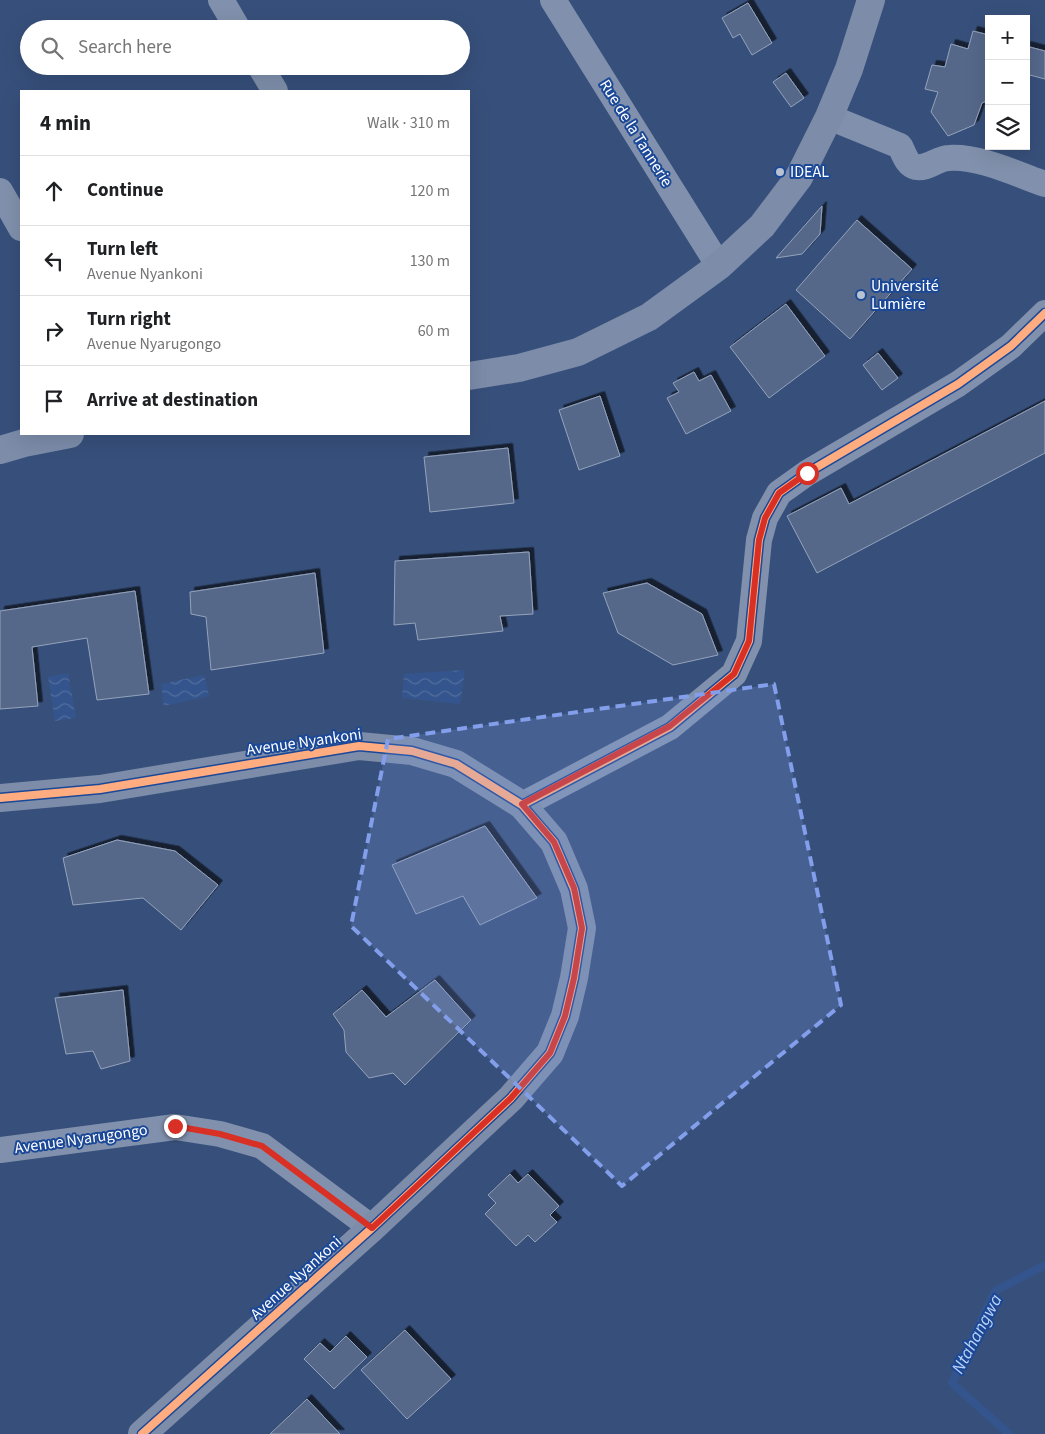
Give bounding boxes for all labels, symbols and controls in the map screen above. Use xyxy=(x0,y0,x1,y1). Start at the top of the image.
map controls xyxy=(985,15,1030,150)
button: + xyxy=(985,15,1030,60)
search box xyxy=(20,20,470,75)
icon: search xyxy=(38,34,66,62)
text: Search here xyxy=(78,34,172,61)
button: − xyxy=(985,60,1030,105)
street label: Rue de la Tannerie xyxy=(594,75,678,191)
button: layers xyxy=(985,105,1030,150)
text: 4 min xyxy=(40,108,91,138)
text: Walk · 310 m xyxy=(367,112,450,134)
place label: IDEAL xyxy=(790,161,829,183)
marker: IDEAL xyxy=(774,166,786,178)
icon: ahead xyxy=(40,177,68,205)
text: Continue xyxy=(87,177,164,204)
text: 120 m xyxy=(410,180,450,202)
text: Turn left xyxy=(87,236,158,263)
icon: left xyxy=(40,247,68,275)
text: 130 m xyxy=(410,250,450,272)
text: Avenue Nyankoni xyxy=(87,263,203,285)
place label: Université Lumière xyxy=(871,275,939,315)
marker: Université Lumière xyxy=(855,289,867,301)
text: Turn right xyxy=(87,306,171,333)
icon: right xyxy=(40,317,68,345)
text: 60 m xyxy=(418,320,450,342)
text: Avenue Nyarugongo xyxy=(87,333,221,355)
icon: arrive xyxy=(40,387,68,415)
text: Arrive at destination xyxy=(87,387,258,414)
route start xyxy=(796,462,819,485)
street label: Avenue Nyankoni xyxy=(245,723,363,761)
route end xyxy=(164,1115,187,1138)
street label: Avenue Nyarugongo xyxy=(13,1119,149,1159)
street label: Avenue Nyankoni xyxy=(246,1231,346,1325)
water label: Ntahangwa xyxy=(946,1290,1009,1378)

